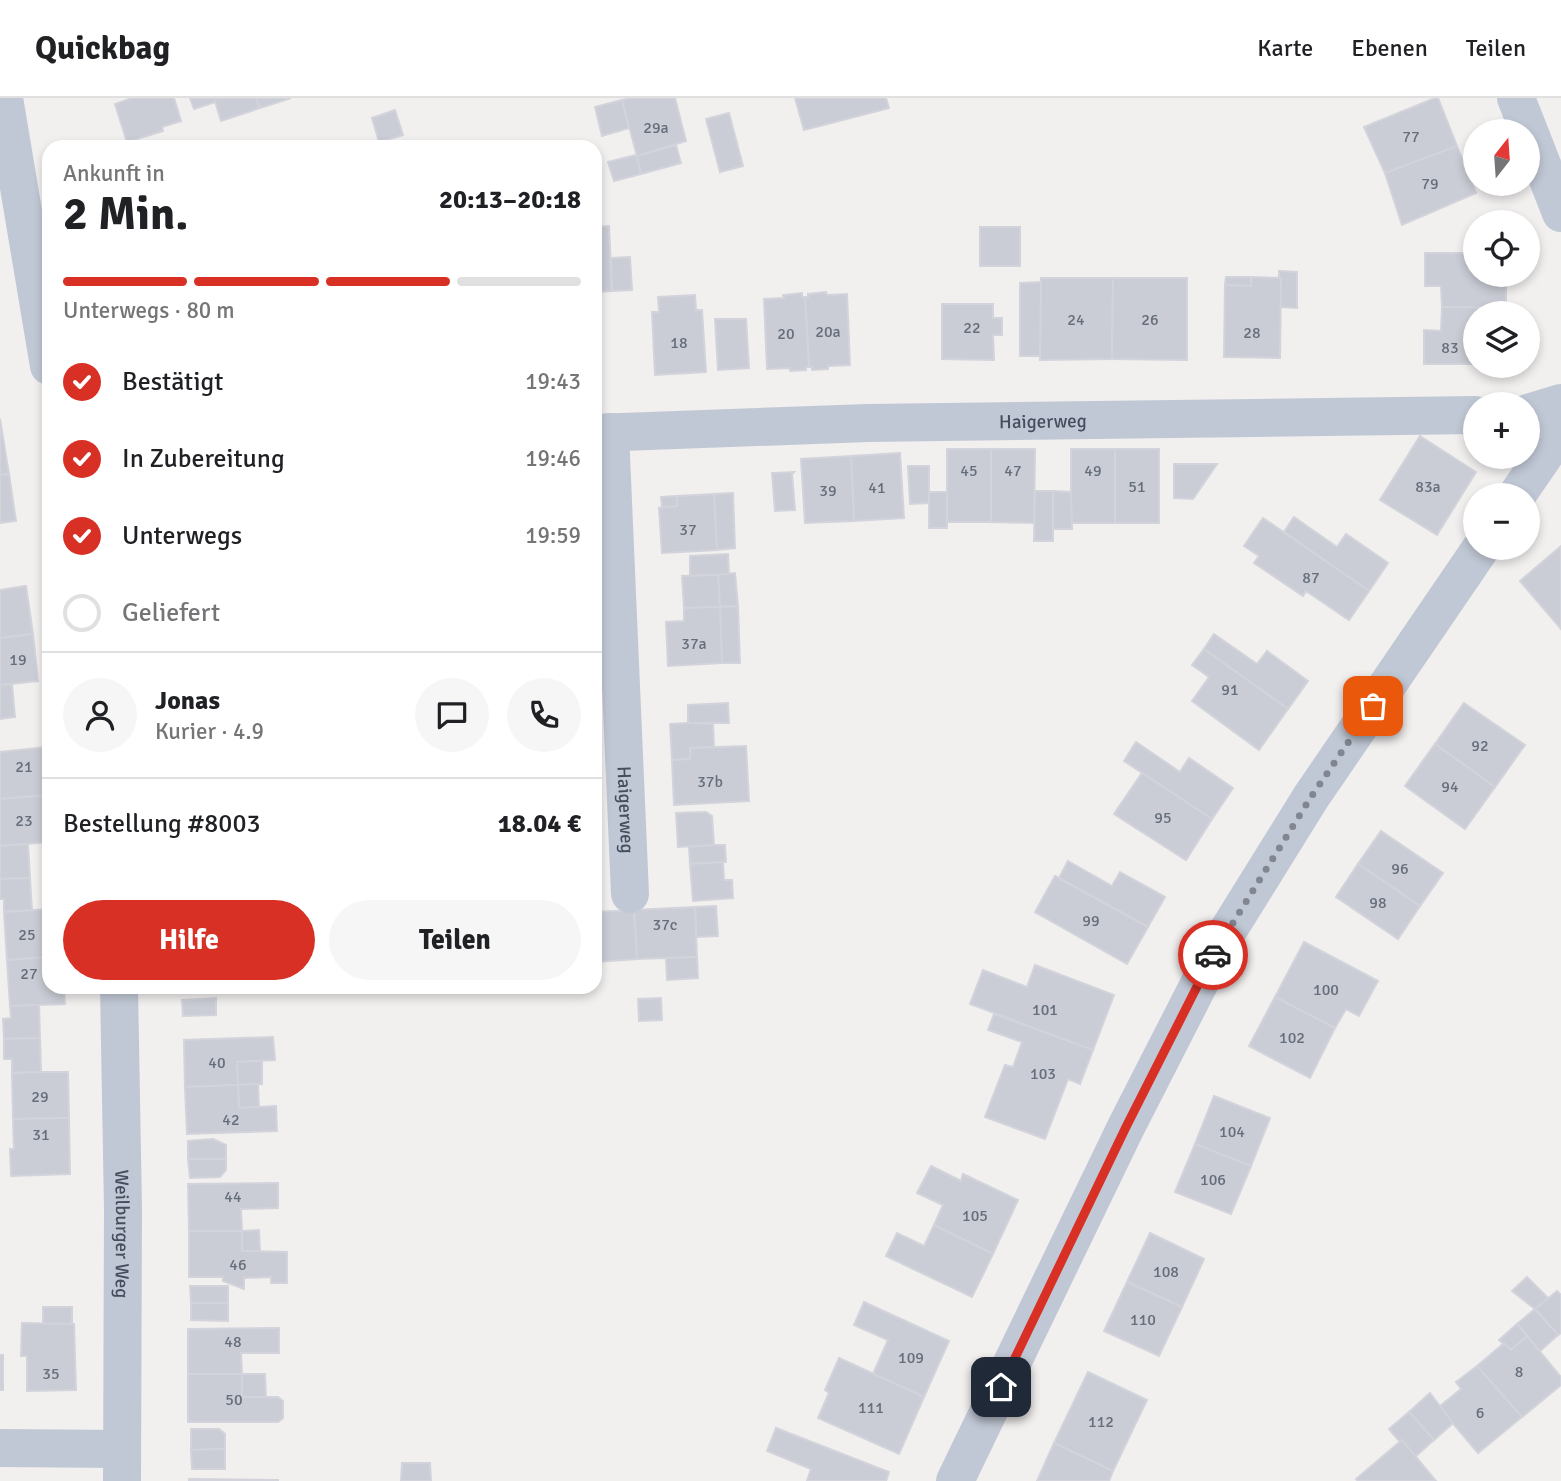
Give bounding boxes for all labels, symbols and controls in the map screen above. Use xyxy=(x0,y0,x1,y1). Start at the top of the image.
text: Quickbag xyxy=(35,28,170,69)
text: Karte xyxy=(1257,33,1313,63)
text: Ebenen xyxy=(1351,33,1428,63)
text: Teilen xyxy=(1466,33,1526,63)
house number: 29a xyxy=(643,118,669,138)
north arrow xyxy=(1463,119,1540,196)
map controls xyxy=(1463,119,1540,560)
house number: 77 xyxy=(1402,127,1420,147)
text: Ankunft in xyxy=(63,159,165,188)
house number: 79 xyxy=(1421,174,1439,194)
text: 20:13–20:18 xyxy=(439,184,581,216)
text: 2 Min. xyxy=(63,186,188,242)
button: locate xyxy=(1463,210,1540,287)
text: Unterwegs · 80 m xyxy=(63,296,235,325)
button: layers xyxy=(1463,301,1540,378)
house number: 24 xyxy=(1067,310,1085,330)
house number: 26 xyxy=(1141,310,1159,330)
house number: 22 xyxy=(963,318,981,338)
house number: 20a xyxy=(815,322,841,342)
house number: 28 xyxy=(1243,323,1261,343)
house number: 20 xyxy=(777,324,795,344)
house number: 18 xyxy=(670,333,688,353)
house number: 83 xyxy=(1441,338,1459,358)
icon: check xyxy=(63,363,101,401)
text: Bestätigt xyxy=(122,366,223,398)
text: 19:43 xyxy=(525,367,581,396)
button: + xyxy=(1463,392,1540,469)
street label: Haigerweg xyxy=(999,409,1087,434)
icon: check xyxy=(63,440,101,478)
text: In Zubereitung xyxy=(122,443,285,475)
text: 19:46 xyxy=(525,444,581,473)
house number: 45 xyxy=(960,461,978,481)
house number: 47 xyxy=(1004,461,1022,481)
house number: 49 xyxy=(1084,461,1102,481)
house number: 51 xyxy=(1128,477,1146,497)
house number: 83a xyxy=(1415,477,1441,497)
house number: 41 xyxy=(868,478,886,498)
house number: 39 xyxy=(819,481,837,501)
button: − xyxy=(1463,483,1540,560)
icon: check xyxy=(63,517,101,555)
text: Unterwegs xyxy=(122,520,242,552)
house number: 37 xyxy=(679,520,697,540)
text: 19:59 xyxy=(525,521,581,550)
house number: 87 xyxy=(1302,568,1320,588)
text: Geliefert xyxy=(122,597,220,629)
house number: 37a xyxy=(681,634,707,654)
house number: 19 xyxy=(9,650,27,670)
pin xyxy=(1343,676,1403,736)
button: person xyxy=(63,678,137,752)
button: chat xyxy=(415,678,489,752)
button: phone xyxy=(507,678,581,752)
house number: 91 xyxy=(1221,680,1239,700)
text: Jonas xyxy=(155,685,220,717)
icon: bag xyxy=(1354,687,1392,725)
text: Kurier · 4.9 xyxy=(155,717,264,746)
house number: 92 xyxy=(1471,736,1489,756)
house number: 21 xyxy=(15,757,33,777)
street label: Haigerweg xyxy=(611,765,639,854)
house number: 37b xyxy=(697,772,723,792)
house number: 94 xyxy=(1441,777,1459,797)
text: Bestellung #8003 xyxy=(63,808,260,840)
text: 18.04 € xyxy=(498,808,581,840)
house number: 95 xyxy=(1154,808,1172,828)
house number: 23 xyxy=(15,811,33,831)
house number: 96 xyxy=(1391,859,1409,879)
house number: 98 xyxy=(1369,893,1387,913)
button: Hilfe xyxy=(63,900,315,980)
button: Teilen xyxy=(329,900,581,980)
house number: 99 xyxy=(1082,911,1100,931)
house number: 37c xyxy=(653,915,677,935)
courier xyxy=(1178,920,1248,990)
house number: 25 xyxy=(18,925,36,945)
icon: car xyxy=(1194,936,1232,974)
house number: 27 xyxy=(20,964,38,984)
house number: 100 xyxy=(1313,980,1339,1000)
house number: 101 xyxy=(1032,1000,1058,1020)
house number: 102 xyxy=(1279,1028,1305,1048)
house number: 40 xyxy=(208,1053,226,1073)
house number: 103 xyxy=(1030,1064,1056,1084)
house number: 29 xyxy=(31,1087,49,1107)
house number: 42 xyxy=(222,1110,240,1130)
house number: 104 xyxy=(1219,1122,1245,1142)
house number: 31 xyxy=(32,1125,50,1145)
street label: Weilburger Weg xyxy=(109,1169,134,1298)
house number: 106 xyxy=(1200,1170,1226,1190)
house number: 44 xyxy=(224,1187,242,1207)
house number: 105 xyxy=(962,1206,988,1226)
house number: 46 xyxy=(229,1255,247,1275)
house number: 108 xyxy=(1153,1262,1179,1282)
house number: 110 xyxy=(1130,1310,1156,1330)
house number: 48 xyxy=(224,1332,242,1352)
house number: 109 xyxy=(898,1348,924,1368)
pin xyxy=(971,1357,1031,1417)
house number: 8 xyxy=(1515,1362,1523,1382)
house number: 35 xyxy=(42,1364,60,1384)
icon: home xyxy=(982,1368,1020,1406)
house number: 50 xyxy=(225,1390,243,1410)
house number: 111 xyxy=(858,1398,884,1418)
house number: 6 xyxy=(1476,1403,1484,1423)
house number: 112 xyxy=(1088,1412,1114,1432)

